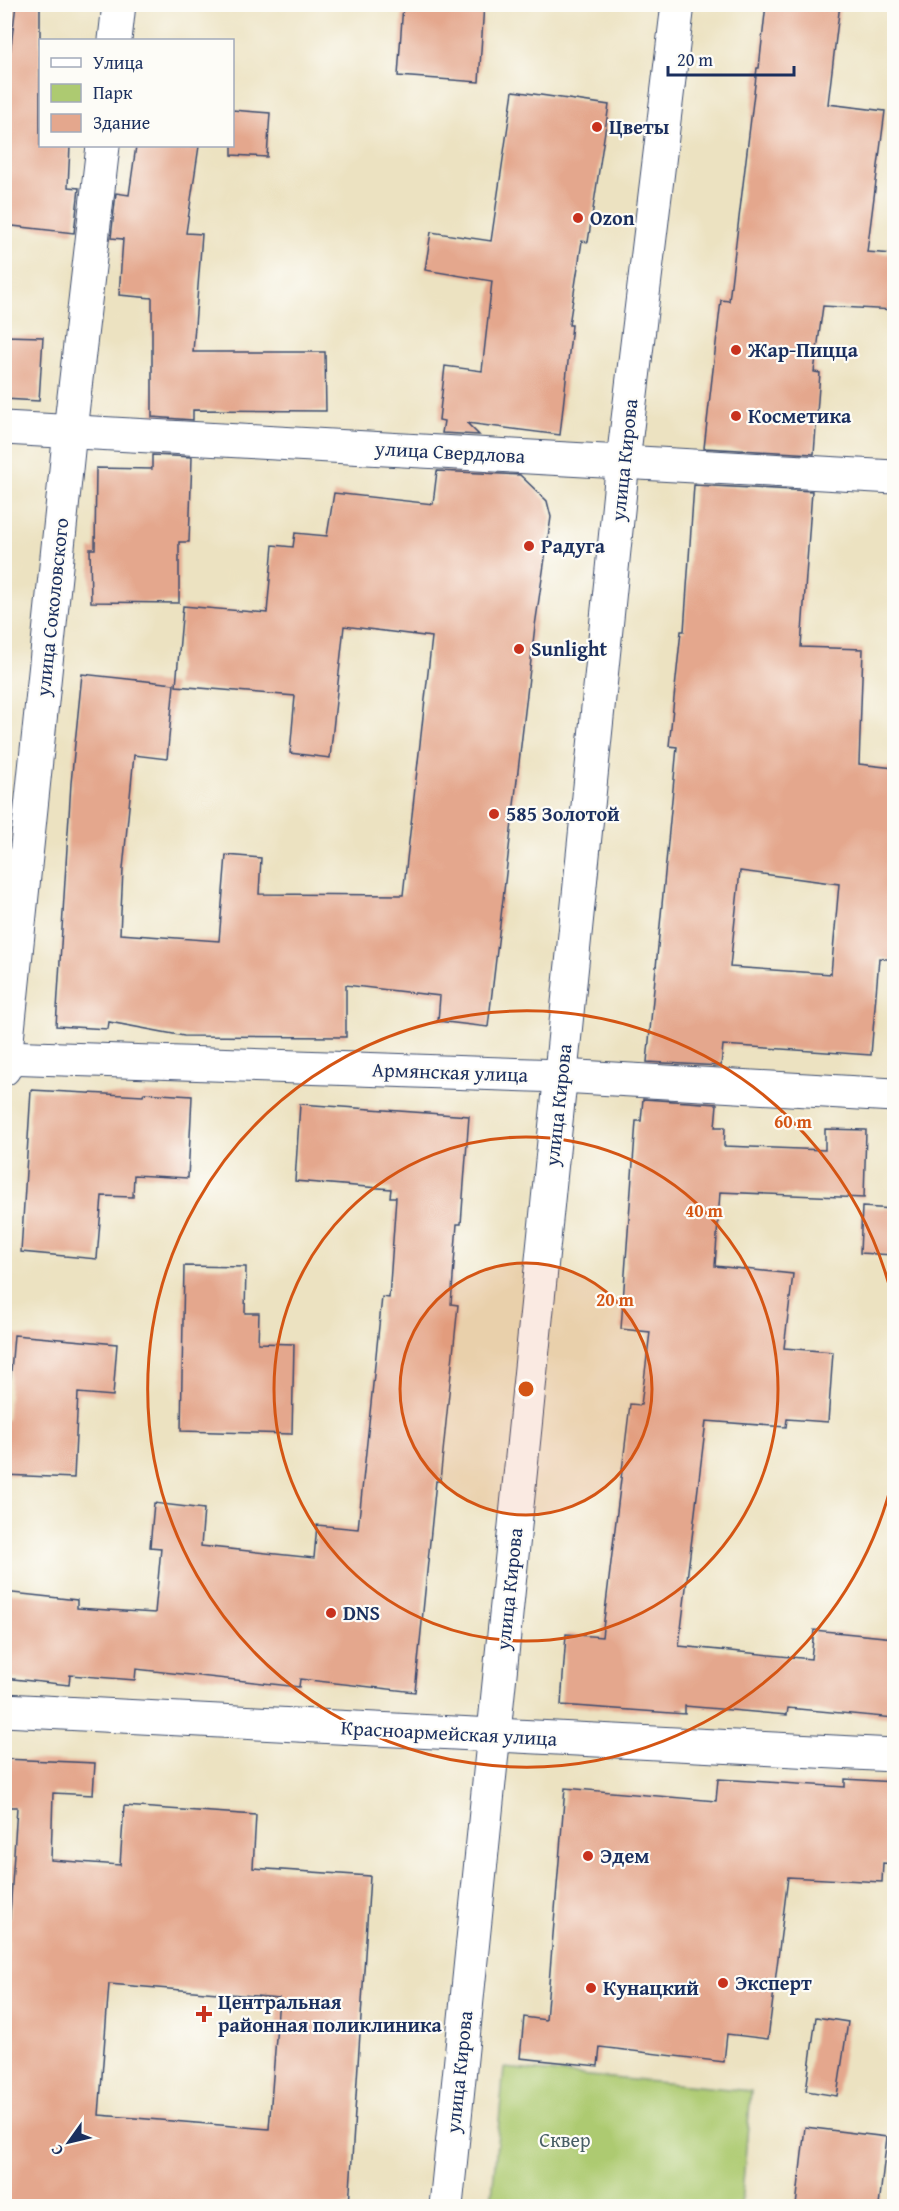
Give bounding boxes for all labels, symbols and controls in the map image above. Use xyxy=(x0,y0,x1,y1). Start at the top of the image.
legend xyxy=(39,39,234,147)
scale bar xyxy=(668,39,794,77)
text: 20 m xyxy=(677,46,713,73)
text: Улица xyxy=(93,49,144,76)
text: Парк xyxy=(93,79,133,106)
text: Здание xyxy=(93,109,150,136)
place label: Цветы xyxy=(609,112,670,141)
marker: Цветы xyxy=(590,120,604,134)
place label: Ozon xyxy=(590,203,635,232)
marker: Ozon xyxy=(571,211,585,225)
place label: Жар-Пицца xyxy=(747,335,859,364)
marker: Жар-Пицца xyxy=(729,343,743,357)
street label: улица Кирова xyxy=(603,397,644,524)
place label: Косметика xyxy=(748,401,852,430)
marker: Косметика xyxy=(729,409,743,423)
street label: улица Свердлова xyxy=(373,433,526,470)
street label: улица Соколовского xyxy=(28,516,75,699)
place label: Радуга xyxy=(541,531,606,560)
marker: Радуга xyxy=(522,539,536,553)
place label: Sunlight xyxy=(531,634,608,663)
marker: Sunlight xyxy=(512,642,526,656)
place label: 585 Золотой xyxy=(506,799,620,828)
marker: 585 Золотой xyxy=(487,807,501,821)
street label: улица Кирова xyxy=(537,1042,578,1169)
street label: Армянская улица xyxy=(371,1054,529,1089)
text: 60 m xyxy=(774,1108,813,1135)
text: 40 m xyxy=(685,1197,724,1224)
text: 20 m xyxy=(596,1286,635,1313)
centre of rings xyxy=(516,1379,536,1399)
street label: улица Кирова xyxy=(488,1526,529,1653)
place label: DNS xyxy=(343,1598,380,1627)
marker: DNS xyxy=(324,1606,338,1620)
street label: Красноармейская улица xyxy=(340,1712,558,1753)
place label: Эдем xyxy=(600,1841,649,1870)
marker: Эдем xyxy=(581,1849,595,1863)
place label: Эксперт xyxy=(735,1968,812,1997)
place label: Кунацкий xyxy=(603,1973,699,2002)
marker: Эксперт xyxy=(716,1976,730,1990)
marker: Кунацкий xyxy=(584,1981,598,1995)
place label: Центральная районная поликлиника xyxy=(218,1987,443,2039)
marker: Центральная районная поликлиника xyxy=(195,2005,213,2023)
street label: улица Кирова xyxy=(438,2009,479,2136)
north arrow xyxy=(39,2112,99,2172)
park label: Сквер xyxy=(539,2125,591,2154)
text: С xyxy=(44,2140,69,2161)

